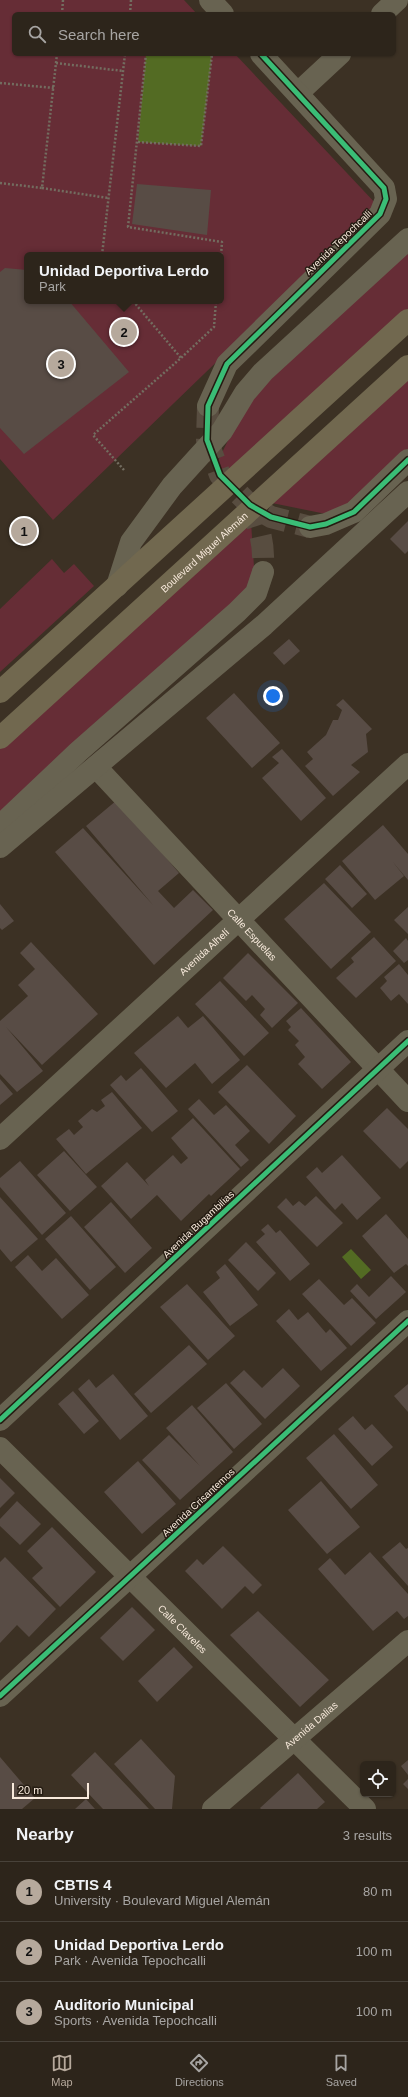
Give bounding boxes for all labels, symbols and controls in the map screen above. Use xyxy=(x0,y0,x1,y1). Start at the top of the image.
search box xyxy=(12,12,396,56)
icon: search xyxy=(26,23,48,45)
text: Search here xyxy=(58,26,140,43)
street label: Avenida Tepochcalli xyxy=(303,208,374,277)
popup xyxy=(24,252,224,304)
text: Unidad Deportiva Lerdo xyxy=(39,262,209,279)
text: Park xyxy=(39,279,66,294)
pin: 2 xyxy=(111,317,137,347)
pin: 3 xyxy=(48,349,74,379)
street label: Boulevard Miguel Alemán xyxy=(159,510,250,595)
pin: 1 xyxy=(11,516,37,546)
your location xyxy=(263,686,283,706)
street label: Calle Espuelas xyxy=(225,907,279,963)
street label: Avenida Alhelí xyxy=(177,926,231,977)
street label: Avenida Bugambilias xyxy=(161,1189,236,1260)
street label: Avenida Crisantemos xyxy=(160,1466,237,1539)
street label: Calle Claveles xyxy=(156,1603,209,1655)
street label: Avenida Dalias xyxy=(282,1699,340,1751)
map controls xyxy=(360,1761,396,1797)
button: locate xyxy=(360,1761,396,1797)
scale bar xyxy=(12,1781,89,1800)
text: 20 m xyxy=(18,1784,42,1796)
text: Nearby xyxy=(16,1825,74,1844)
text: 3 results xyxy=(343,1828,392,1843)
text: CBTIS 4 xyxy=(54,1876,112,1893)
text: 1 xyxy=(25,1884,33,1899)
text: 80 m xyxy=(363,1884,392,1899)
text: University · Boulevard Miguel Alemán xyxy=(54,1893,270,1908)
text: Unidad Deportiva Lerdo xyxy=(54,1936,224,1953)
text: 2 xyxy=(25,1944,33,1959)
text: 100 m xyxy=(356,1944,392,1959)
text: Park · Avenida Tepochcalli xyxy=(54,1953,206,1968)
text: Auditorio Municipal xyxy=(54,1996,194,2013)
text: 3 xyxy=(25,2004,33,2019)
text: 100 m xyxy=(356,2004,392,2019)
text: Sports · Avenida Tepochcalli xyxy=(54,2013,217,2028)
tab: Map xyxy=(51,2052,73,2088)
tab: Directions xyxy=(175,2052,224,2088)
tab: Saved xyxy=(326,2052,357,2088)

